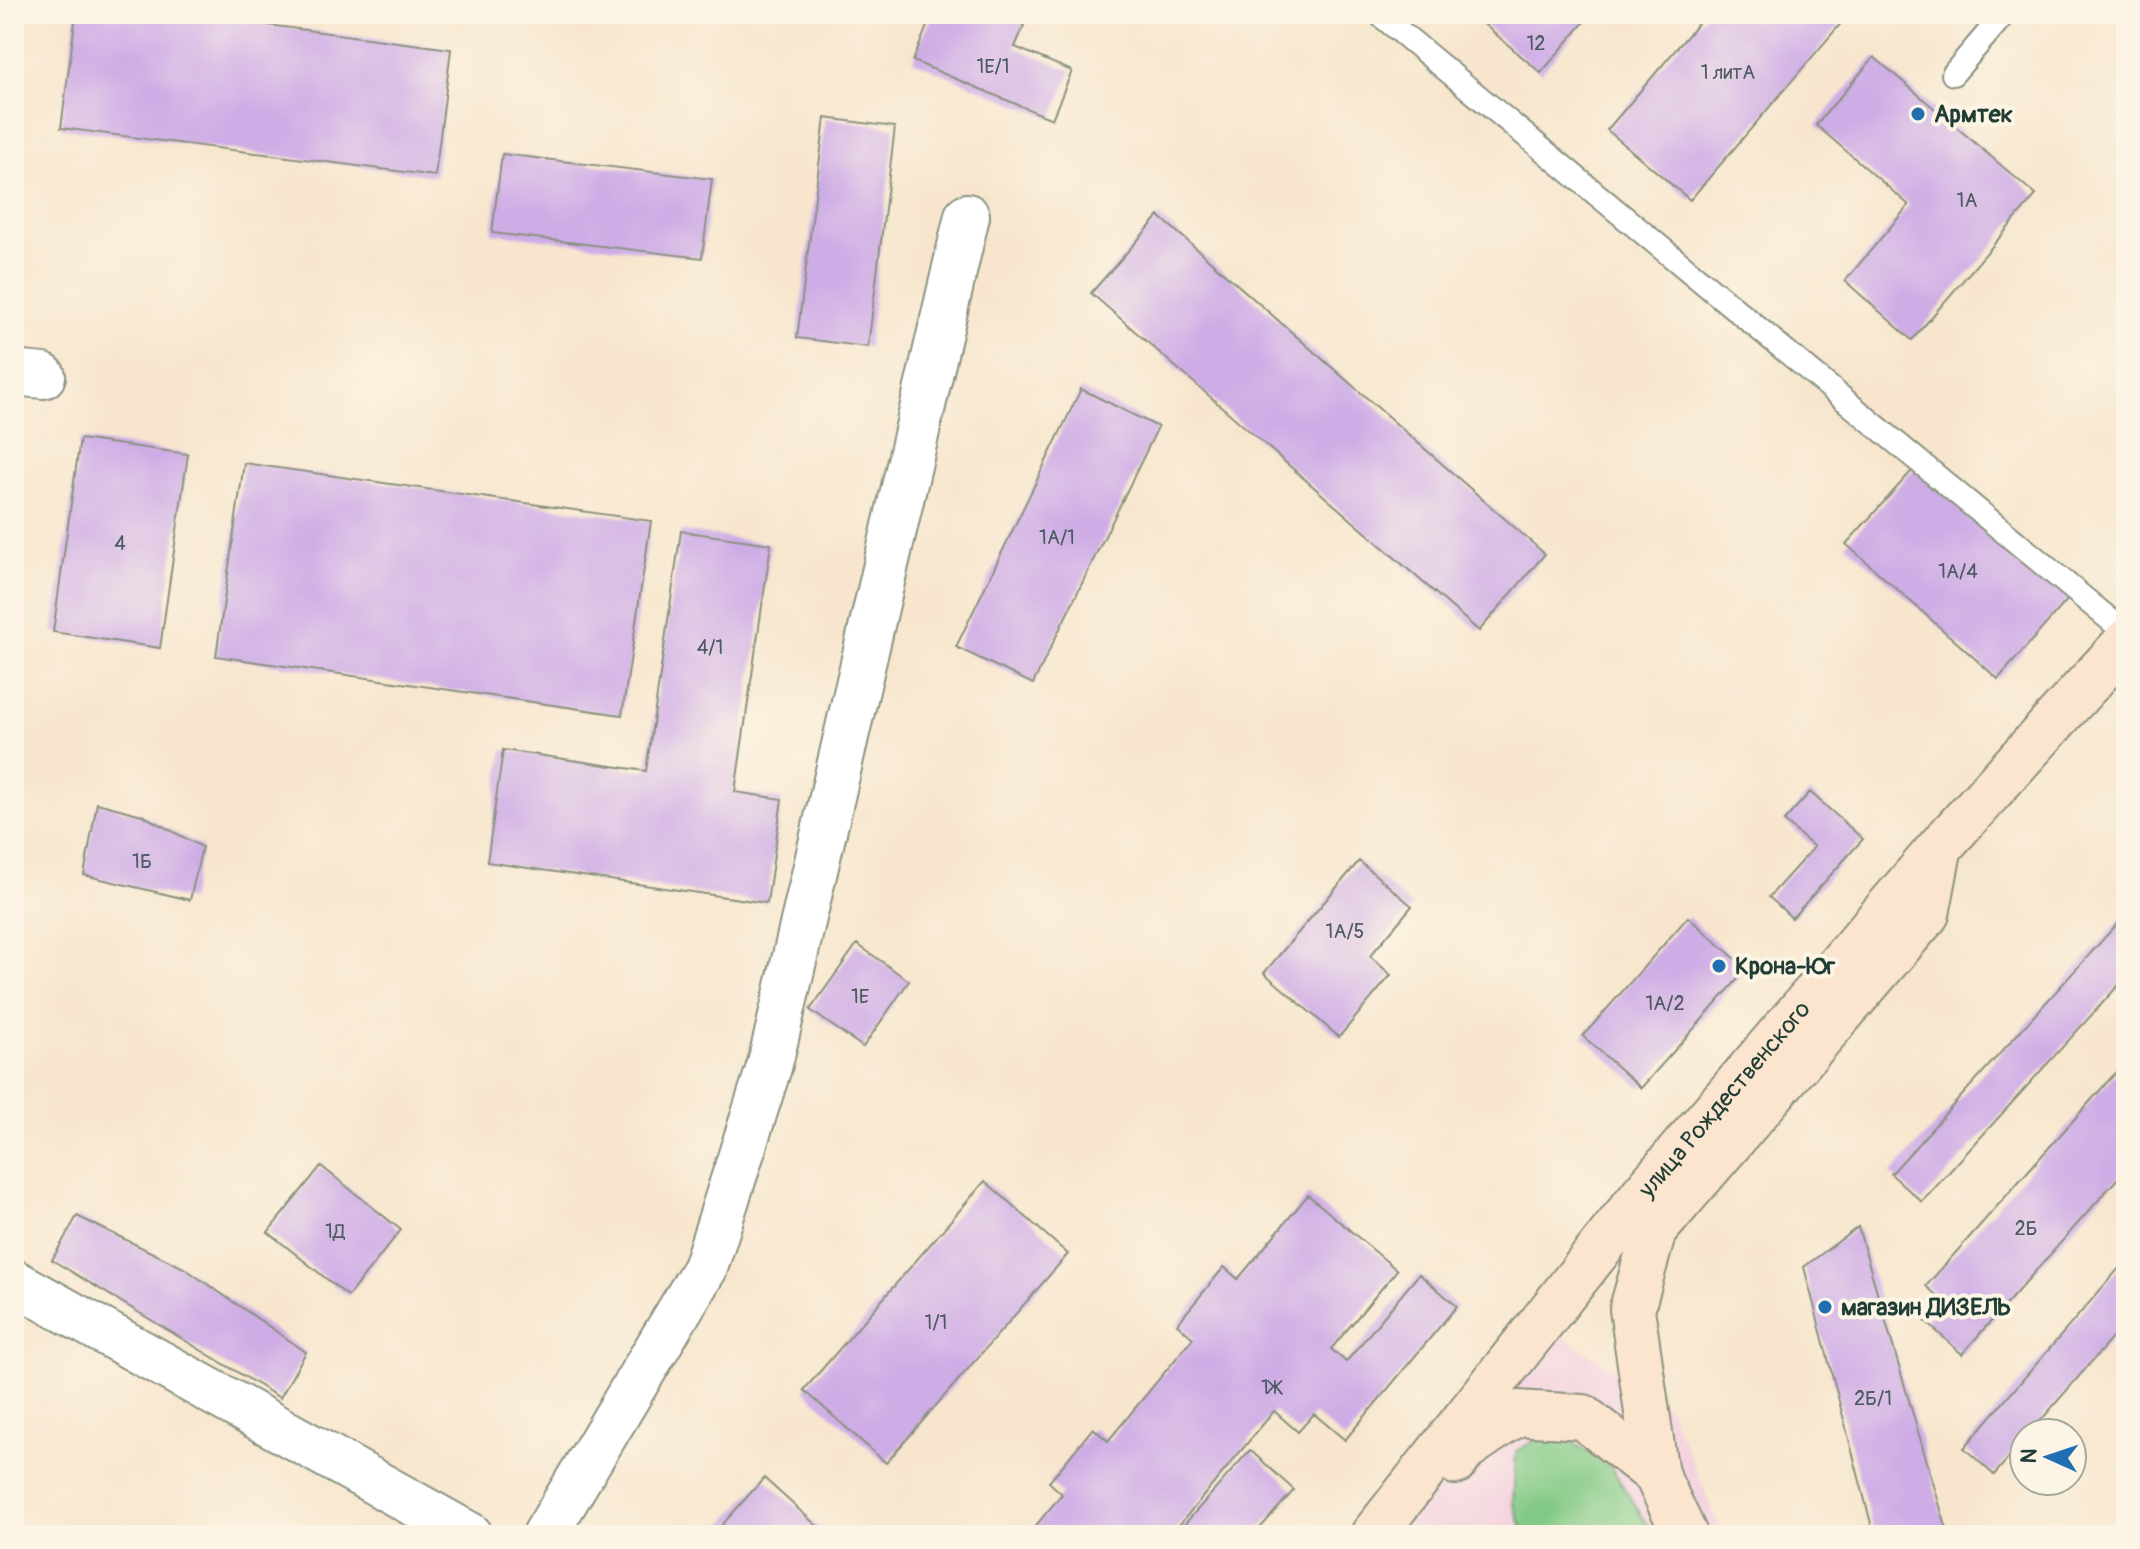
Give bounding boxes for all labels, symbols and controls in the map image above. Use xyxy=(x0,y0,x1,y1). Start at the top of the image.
house number: 12 xyxy=(1527,31,1546,56)
house number: 1Е/1 xyxy=(976,54,1010,79)
house number: 1 литА xyxy=(1701,60,1755,85)
place label: Армтек xyxy=(1934,100,2013,129)
marker: Армтек xyxy=(1909,105,1927,123)
house number: 1А xyxy=(1957,188,1977,213)
house number: 1А/1 xyxy=(1039,525,1075,550)
house number: 4 xyxy=(114,531,126,556)
house number: 1А/4 xyxy=(1938,559,1978,584)
house number: 4/1 xyxy=(697,635,723,660)
house number: 1Б xyxy=(132,849,152,874)
house number: 1А/5 xyxy=(1326,919,1364,944)
place label: Крона-Юг xyxy=(1735,952,1836,981)
marker: Крона-Юг xyxy=(1710,957,1728,975)
house number: 1Е xyxy=(851,984,869,1009)
house number: 1А/2 xyxy=(1645,991,1685,1016)
street label: улица Рождественского xyxy=(1632,995,1816,1204)
house number: 2Б xyxy=(2014,1216,2038,1241)
house number: 1Д xyxy=(325,1219,346,1244)
place label: магазин ДИЗЕЛЬ xyxy=(1841,1293,2011,1322)
marker: магазин ДИЗЕЛЬ xyxy=(1816,1298,1834,1316)
house number: 1/1 xyxy=(925,1310,947,1335)
house number: 1Ж xyxy=(1261,1375,1283,1400)
house number: 2Б/1 xyxy=(1854,1386,1892,1411)
north arrow xyxy=(2008,1417,2088,1497)
text: N xyxy=(2015,1448,2043,1464)

